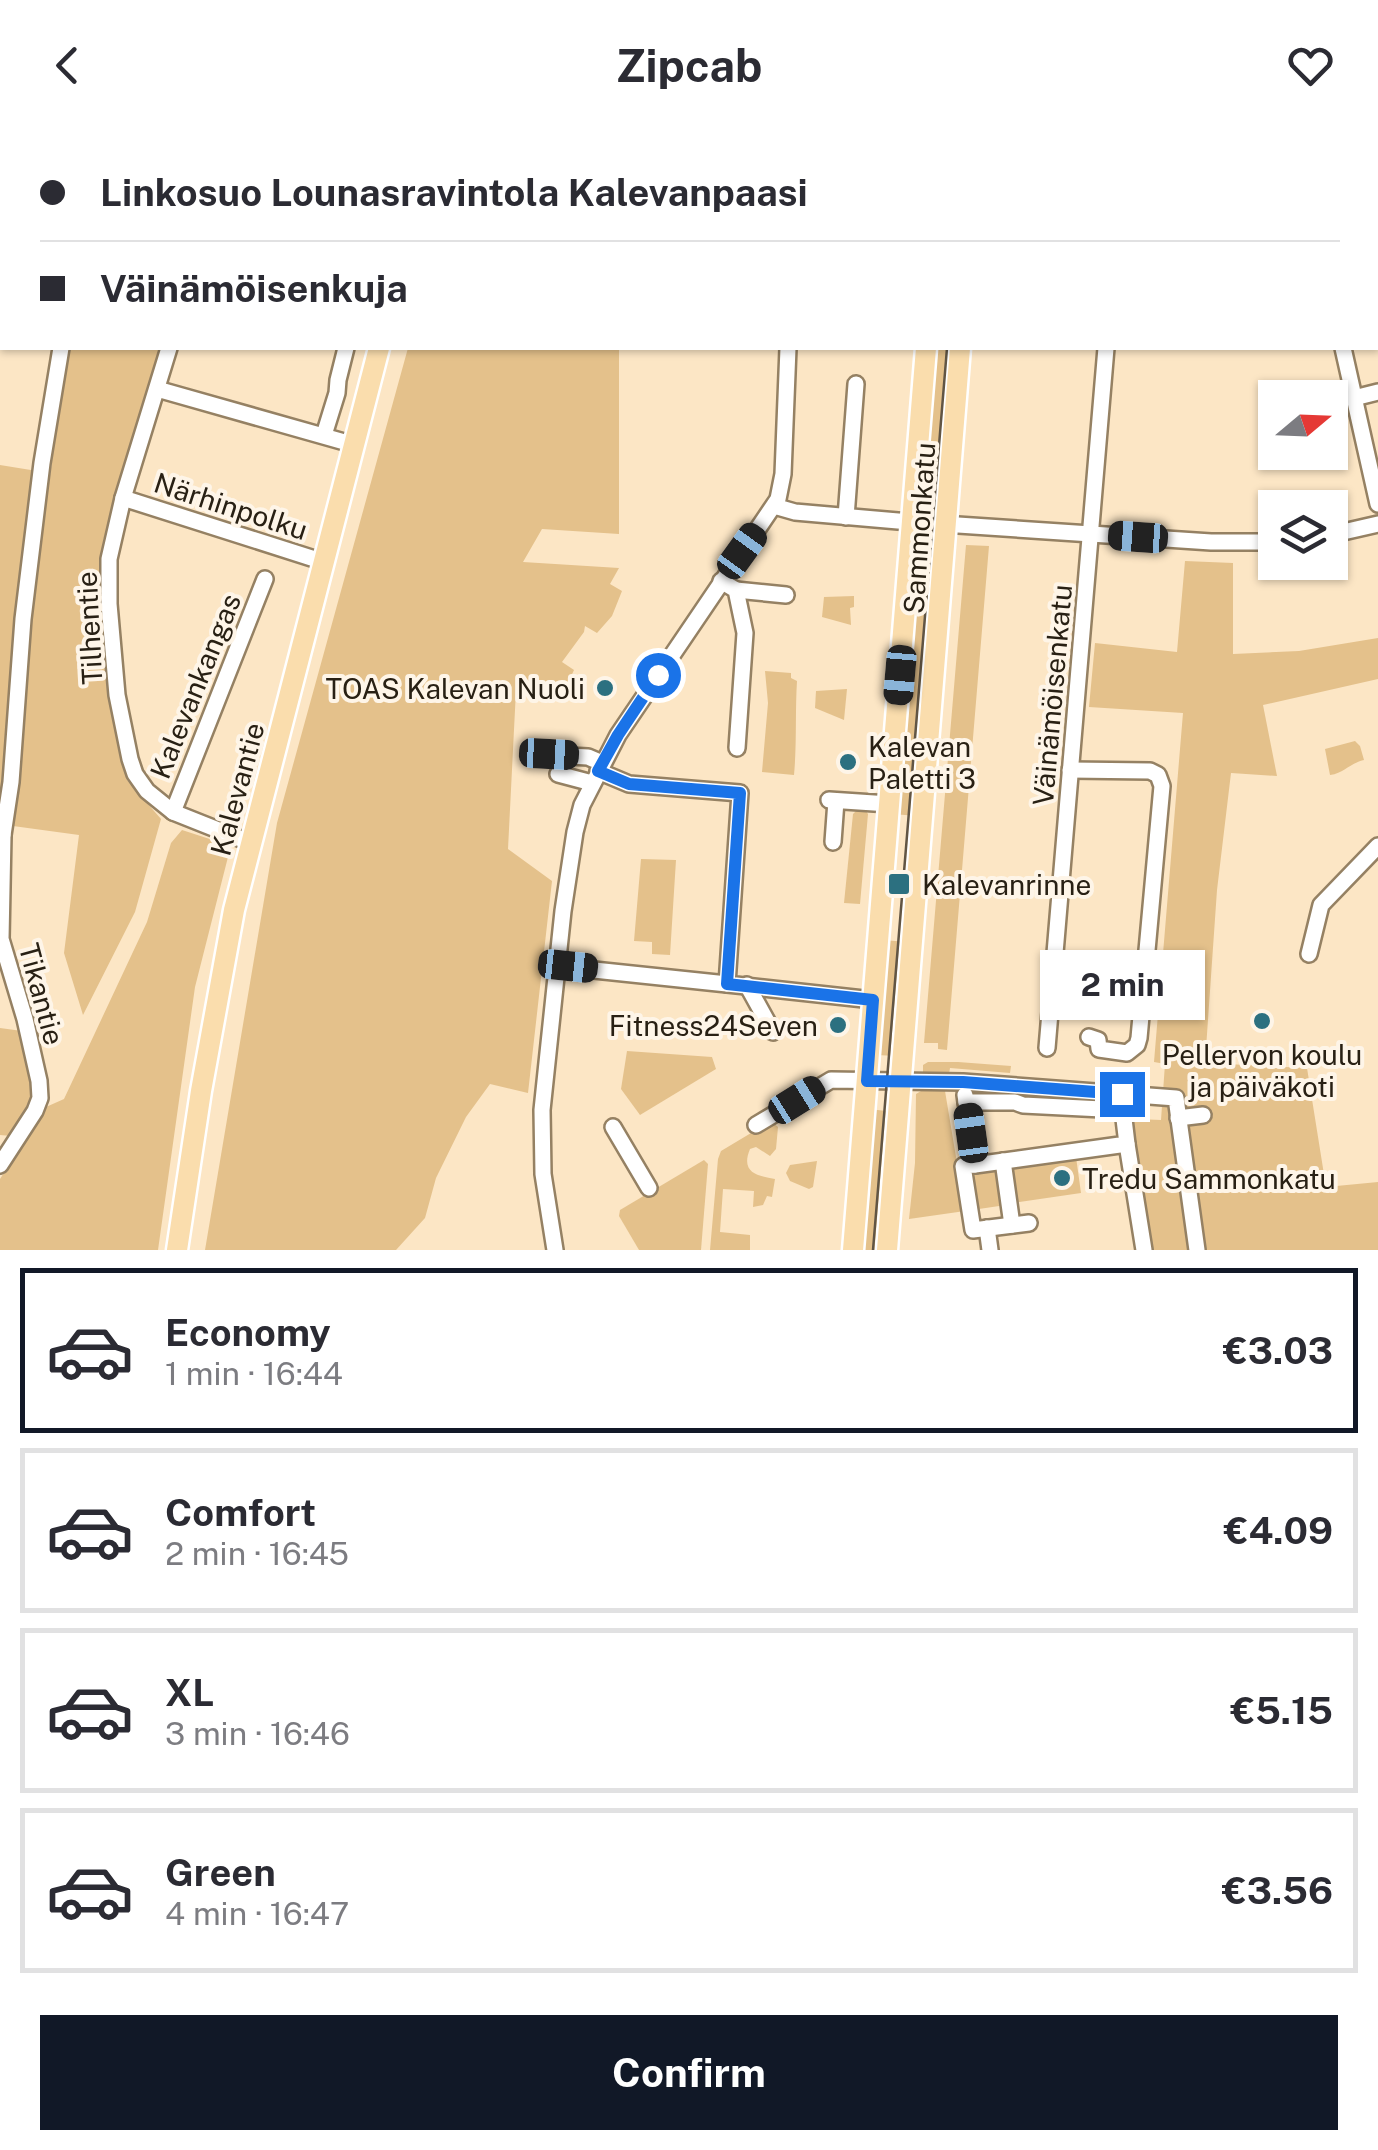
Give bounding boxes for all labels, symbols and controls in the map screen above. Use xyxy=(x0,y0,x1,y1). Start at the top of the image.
icon: back xyxy=(40,38,95,93)
icon: heart xyxy=(1283,38,1338,93)
text: Zipcab xyxy=(616,39,762,92)
text: Linkosuo Lounasravintola Kalevanpaasi xyxy=(100,170,808,215)
text: Väinämöisenkuja xyxy=(100,266,408,311)
north arrow xyxy=(1258,380,1348,470)
map controls xyxy=(1258,380,1348,580)
street label: Sammonkatu xyxy=(897,441,941,615)
street label: Närhinpolku xyxy=(150,466,312,546)
button: layers xyxy=(1258,490,1348,580)
car xyxy=(712,518,772,584)
car xyxy=(1107,520,1169,554)
street label: Tilhentie xyxy=(70,571,108,685)
street label: Väinämöisenkatu xyxy=(1026,583,1078,807)
street label: Kalevankangas xyxy=(143,589,247,783)
car xyxy=(882,644,918,706)
route start xyxy=(636,653,681,698)
place label: TOAS Kalevan Nuoli xyxy=(326,672,585,705)
marker: TOAS Kalevan Nuoli xyxy=(594,677,616,699)
street label: Kalevantie xyxy=(203,719,271,859)
place label: Kalevan Paletti 3 xyxy=(868,730,976,795)
car xyxy=(518,737,580,771)
marker: Kalevan Paletti 3 xyxy=(837,751,859,773)
place label: Kalevanrinne xyxy=(922,868,1091,901)
marker: Kalevanrinne xyxy=(886,871,912,897)
street label: Tikantie xyxy=(13,940,71,1048)
car xyxy=(537,948,599,984)
callout: 2 min xyxy=(1040,949,1204,1019)
text: 2 min xyxy=(1081,966,1164,1003)
place label: Fitness24Seven xyxy=(609,1009,818,1042)
marker: Pellervon koulu ja päiväkoti xyxy=(1251,1010,1273,1032)
marker: Fitness24Seven xyxy=(827,1014,849,1036)
place label: Pellervon koulu ja päiväkoti xyxy=(1162,1038,1362,1103)
car xyxy=(764,1071,830,1129)
route end xyxy=(1100,1072,1145,1117)
car xyxy=(952,1101,990,1165)
place label: Tredu Sammonkatu xyxy=(1082,1162,1336,1195)
marker: Tredu Sammonkatu xyxy=(1051,1167,1073,1189)
icon: car xyxy=(45,1306,135,1396)
text: Economy xyxy=(165,1310,331,1355)
text: €3.03 xyxy=(1223,1328,1333,1373)
text: 1 min · 16:44 xyxy=(165,1355,343,1392)
icon: car xyxy=(45,1486,135,1576)
text: Comfort xyxy=(165,1490,316,1535)
text: €4.09 xyxy=(1224,1508,1333,1553)
text: 2 min · 16:45 xyxy=(165,1535,349,1572)
icon: car xyxy=(45,1666,135,1756)
text: XL xyxy=(165,1670,214,1715)
text: €5.15 xyxy=(1230,1688,1333,1733)
text: 3 min · 16:46 xyxy=(165,1715,350,1752)
icon: car xyxy=(45,1846,135,1936)
text: Green xyxy=(165,1850,276,1895)
text: €3.56 xyxy=(1222,1868,1333,1913)
text: 4 min · 16:47 xyxy=(165,1895,349,1932)
button: Confirm xyxy=(40,2015,1338,2130)

